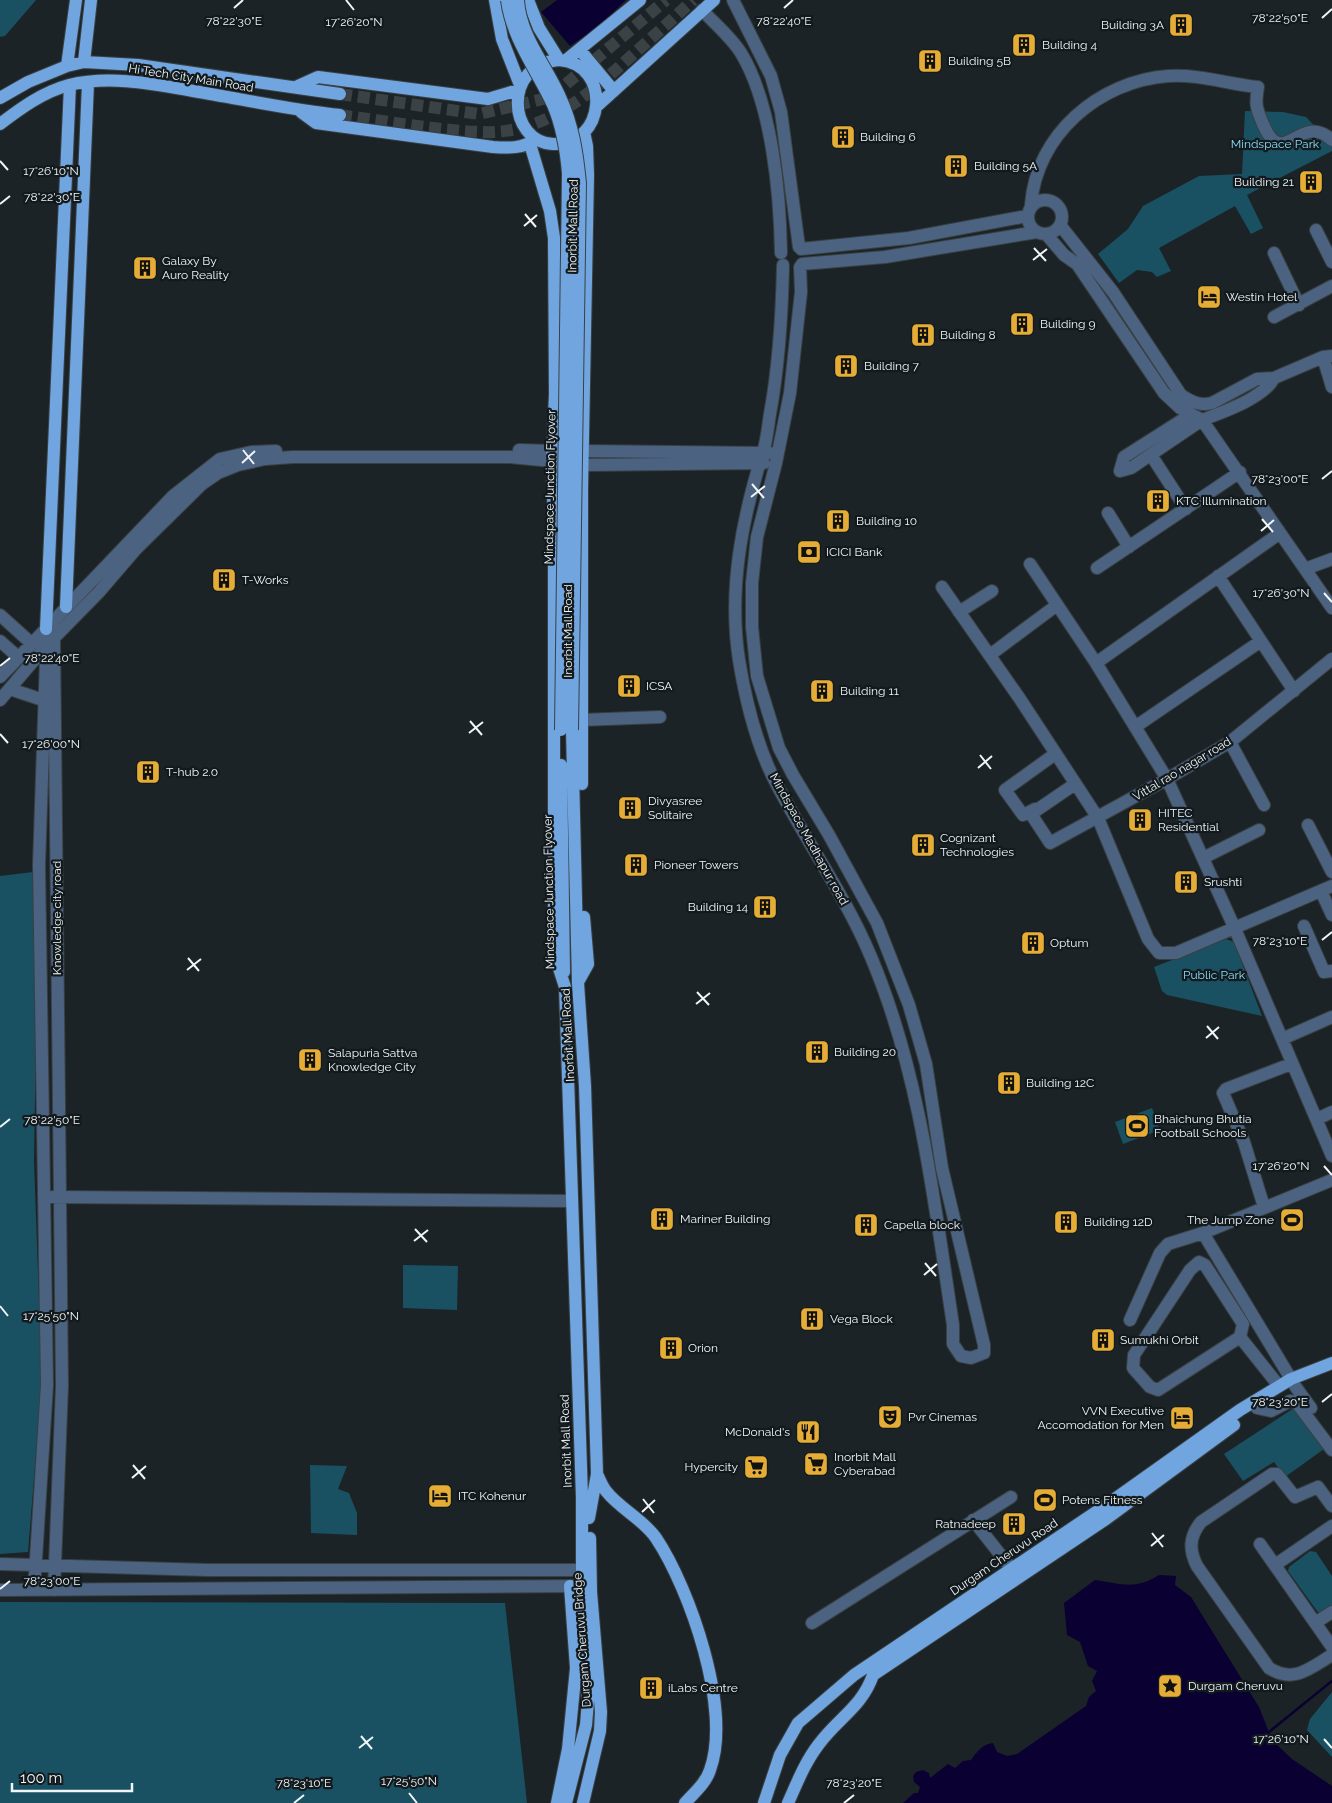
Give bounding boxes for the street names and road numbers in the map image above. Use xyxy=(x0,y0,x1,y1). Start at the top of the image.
street label: Hi Tech City Main Road xyxy=(127,61,255,95)
street label: Inorbit Mall Road xyxy=(565,179,581,273)
street label: Mindspace Junction Flyover xyxy=(542,409,558,564)
street label: Inorbit Mall Road xyxy=(561,584,575,678)
street label: Vittal rao nagar road xyxy=(1130,734,1234,804)
street label: Mindspace Madhapur road xyxy=(767,771,851,907)
street label: Mindspace Junction Flyover xyxy=(541,814,557,969)
street label: Knowledge city road xyxy=(50,861,64,975)
street label: Inorbit Mall Road xyxy=(559,988,577,1082)
street label: Inorbit Mall Road xyxy=(557,1394,575,1488)
street label: Durgam Cheruvu Road xyxy=(948,1516,1060,1598)
street label: Durgam Cheruvu Bridge xyxy=(570,1572,594,1708)

